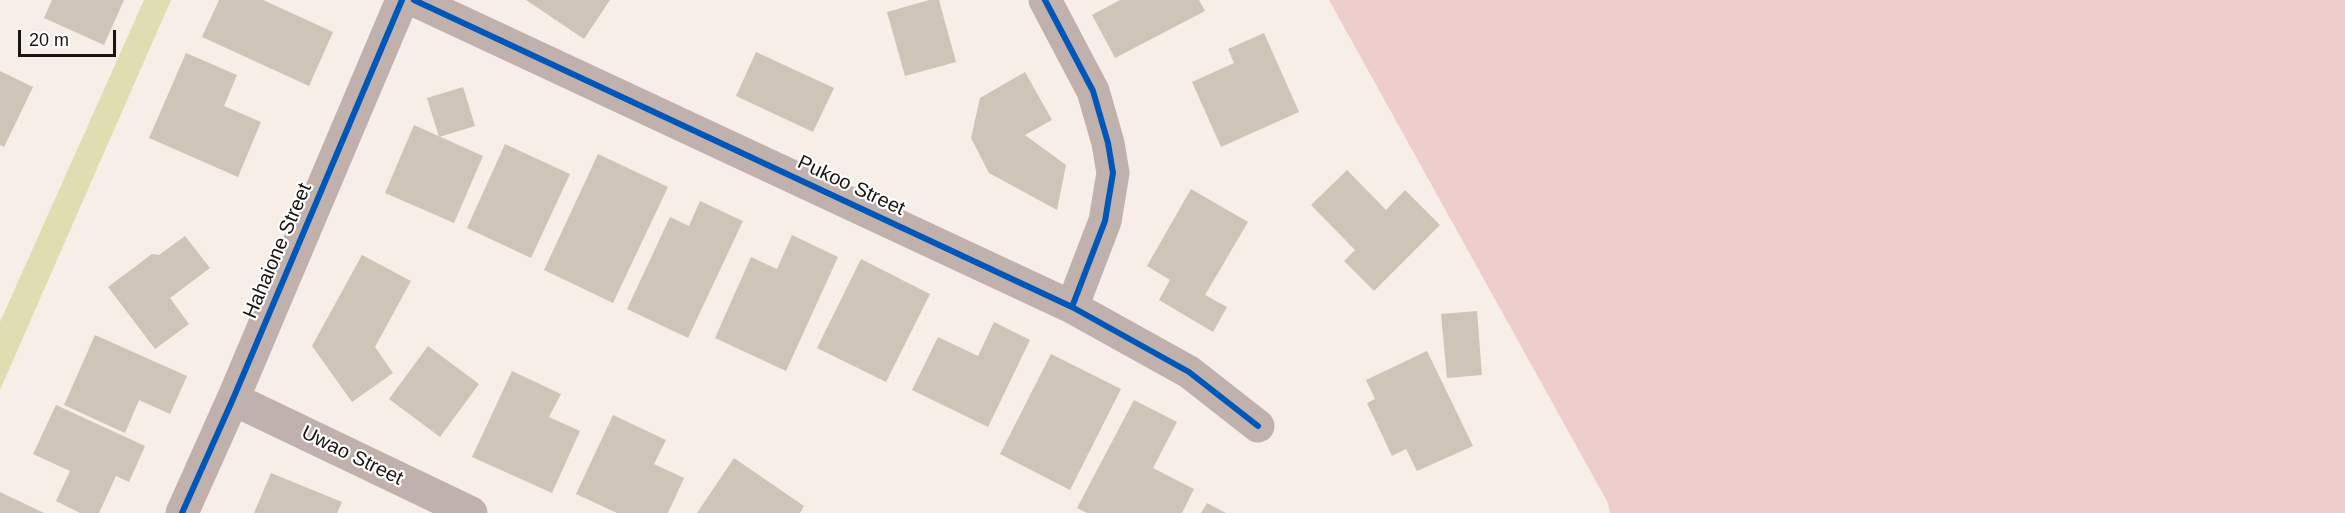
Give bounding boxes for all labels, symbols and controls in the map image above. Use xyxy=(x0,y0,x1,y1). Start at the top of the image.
scale bar xyxy=(21,18,118,56)
text: 20 m xyxy=(29,30,69,50)
street label: Pukoo Street xyxy=(794,151,908,221)
street label: Hahaione Street xyxy=(239,180,317,322)
street label: Uwao Street xyxy=(297,421,407,491)

